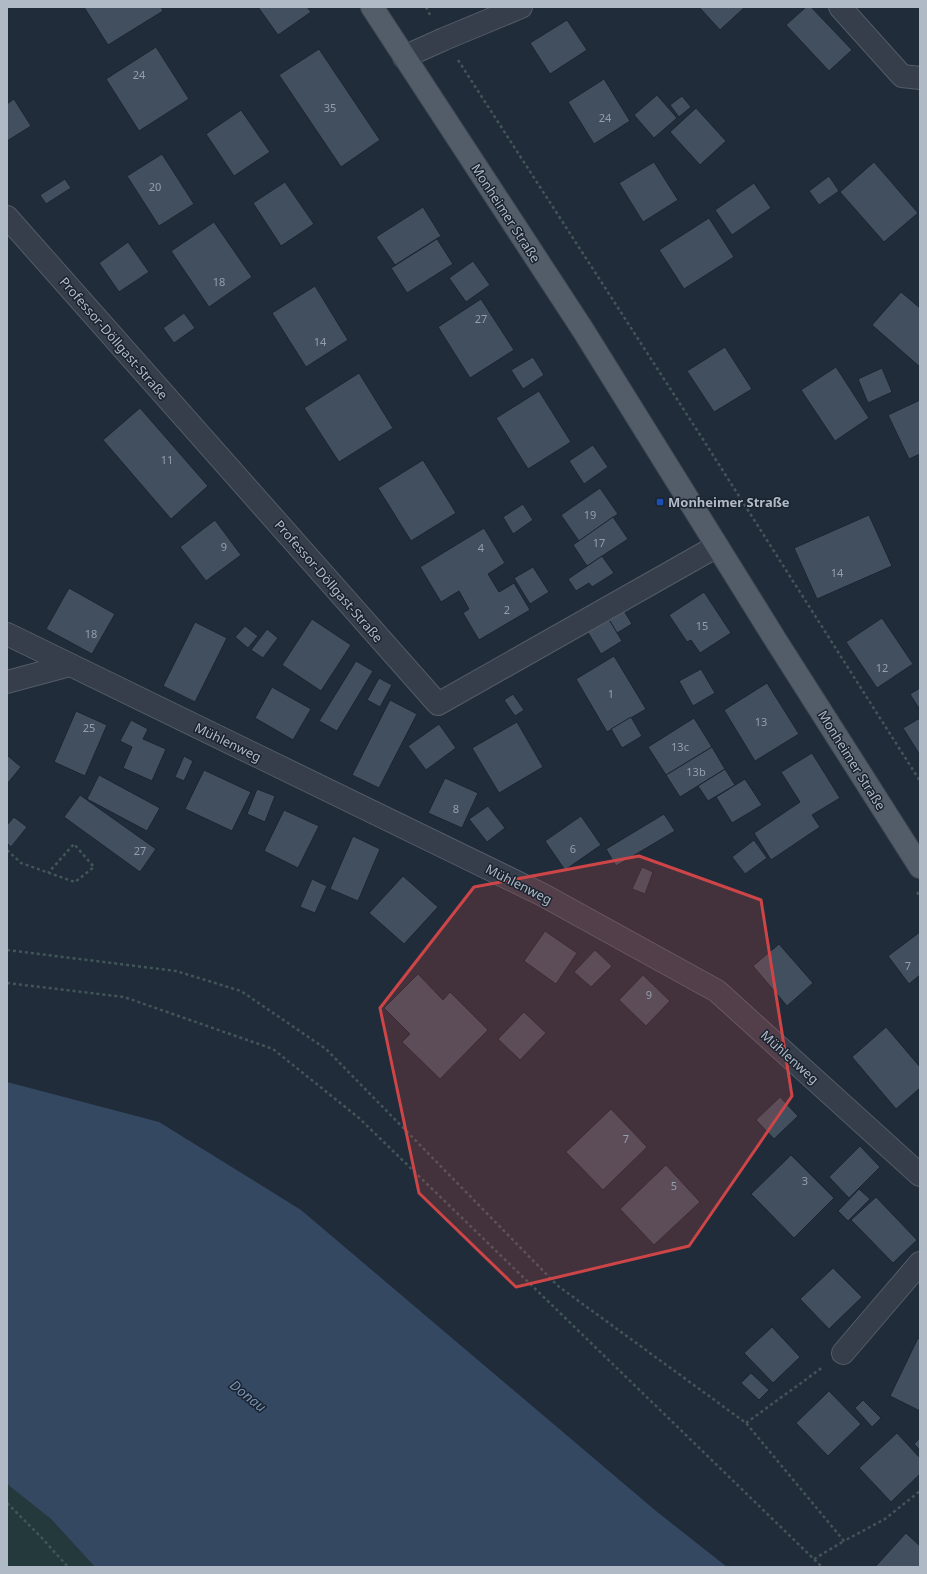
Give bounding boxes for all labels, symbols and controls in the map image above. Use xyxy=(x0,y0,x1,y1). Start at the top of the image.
house number: 24 xyxy=(133,67,146,82)
house number: 35 xyxy=(324,100,336,115)
house number: 24 xyxy=(599,110,612,125)
street label: Monheimer Straße xyxy=(467,160,545,266)
house number: 20 xyxy=(149,179,161,194)
street label: Professor-Döllgast-Straße xyxy=(56,273,172,403)
house number: 18 xyxy=(213,274,225,289)
house number: 27 xyxy=(475,311,487,326)
house number: 14 xyxy=(314,334,327,349)
house number: 11 xyxy=(161,452,173,467)
place label: Monheimer Straße xyxy=(668,493,790,511)
marker: Monheimer Straße xyxy=(655,497,665,507)
house number: 19 xyxy=(584,507,596,522)
street label: Professor-Döllgast-Straße xyxy=(271,516,387,646)
house number: 17 xyxy=(593,535,605,550)
house number: 9 xyxy=(221,539,227,554)
house number: 4 xyxy=(478,540,485,555)
house number: 14 xyxy=(831,565,844,580)
house number: 2 xyxy=(504,602,510,617)
house number: 15 xyxy=(696,618,708,633)
house number: 18 xyxy=(85,626,97,641)
house number: 12 xyxy=(876,660,888,675)
house number: 1 xyxy=(608,686,614,701)
street label: Monheimer Straße xyxy=(814,707,890,813)
house number: 13 xyxy=(755,714,767,729)
street label: Mühlenweg xyxy=(192,718,264,766)
house number: 25 xyxy=(83,720,95,735)
house number: 13c xyxy=(671,739,689,754)
house number: 13b xyxy=(686,764,706,779)
house number: 8 xyxy=(453,801,459,816)
house number: 6 xyxy=(570,841,576,856)
house number: 27 xyxy=(134,843,146,858)
street label: Mühlenweg xyxy=(483,860,555,908)
house number: 7 xyxy=(905,958,911,973)
house number: 9 xyxy=(646,987,652,1002)
street label: Mühlenweg xyxy=(757,1026,823,1088)
house number: 7 xyxy=(623,1131,629,1146)
house number: 3 xyxy=(802,1173,808,1188)
house number: 5 xyxy=(671,1178,677,1193)
water label: Donau xyxy=(226,1375,270,1416)

